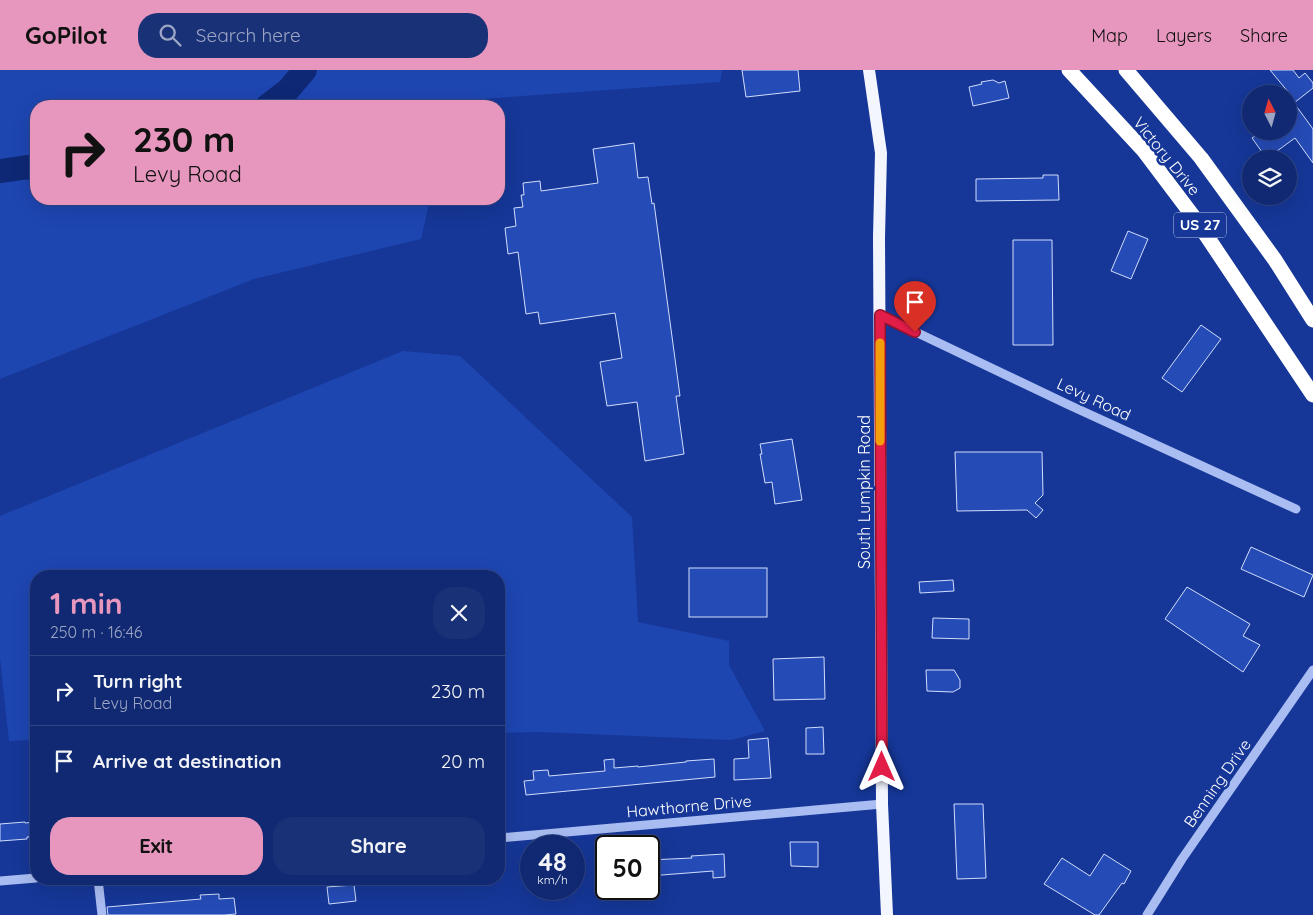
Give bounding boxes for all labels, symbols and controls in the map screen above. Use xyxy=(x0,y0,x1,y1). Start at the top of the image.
search box xyxy=(138,13,488,58)
text: GoPilot xyxy=(25,20,108,50)
icon: search xyxy=(156,21,184,49)
text: Search here xyxy=(196,23,301,47)
text: Map xyxy=(1091,24,1128,47)
text: Layers xyxy=(1156,24,1212,47)
text: Share xyxy=(1240,24,1288,47)
north arrow xyxy=(1242,85,1298,140)
map controls xyxy=(1242,85,1297,205)
street label: Victory Drive xyxy=(1129,113,1205,199)
text: 230 m xyxy=(133,117,235,161)
icon: right xyxy=(50,120,115,185)
button: layers xyxy=(1242,150,1297,205)
text: Levy Road xyxy=(133,160,242,188)
road number: US 27 xyxy=(1174,212,1226,238)
pin xyxy=(894,281,936,332)
icon: arrive xyxy=(901,288,929,316)
street label: Levy Road xyxy=(1054,373,1134,425)
street label: South Lumpkin Road xyxy=(854,415,874,569)
text: 1 min xyxy=(50,584,123,622)
button: close xyxy=(433,587,485,639)
text: 250 m · 16:46 xyxy=(50,622,142,642)
text: Turn right xyxy=(93,669,182,693)
icon: right xyxy=(50,677,78,705)
text: 230 m xyxy=(431,679,485,703)
text: Levy Road xyxy=(93,693,172,713)
street label: Benning Drive xyxy=(1179,735,1255,831)
position arrow xyxy=(855,740,907,792)
icon: arrive xyxy=(50,747,78,775)
text: Arrive at destination xyxy=(93,749,282,773)
text: 20 m xyxy=(441,749,485,773)
street label: Hawthorne Drive xyxy=(626,791,752,821)
button: Exit xyxy=(50,817,263,875)
button: Share xyxy=(273,817,485,875)
speed limit sign: 50 xyxy=(595,835,660,900)
text: 48 xyxy=(538,846,567,877)
text: km/h xyxy=(537,872,568,887)

